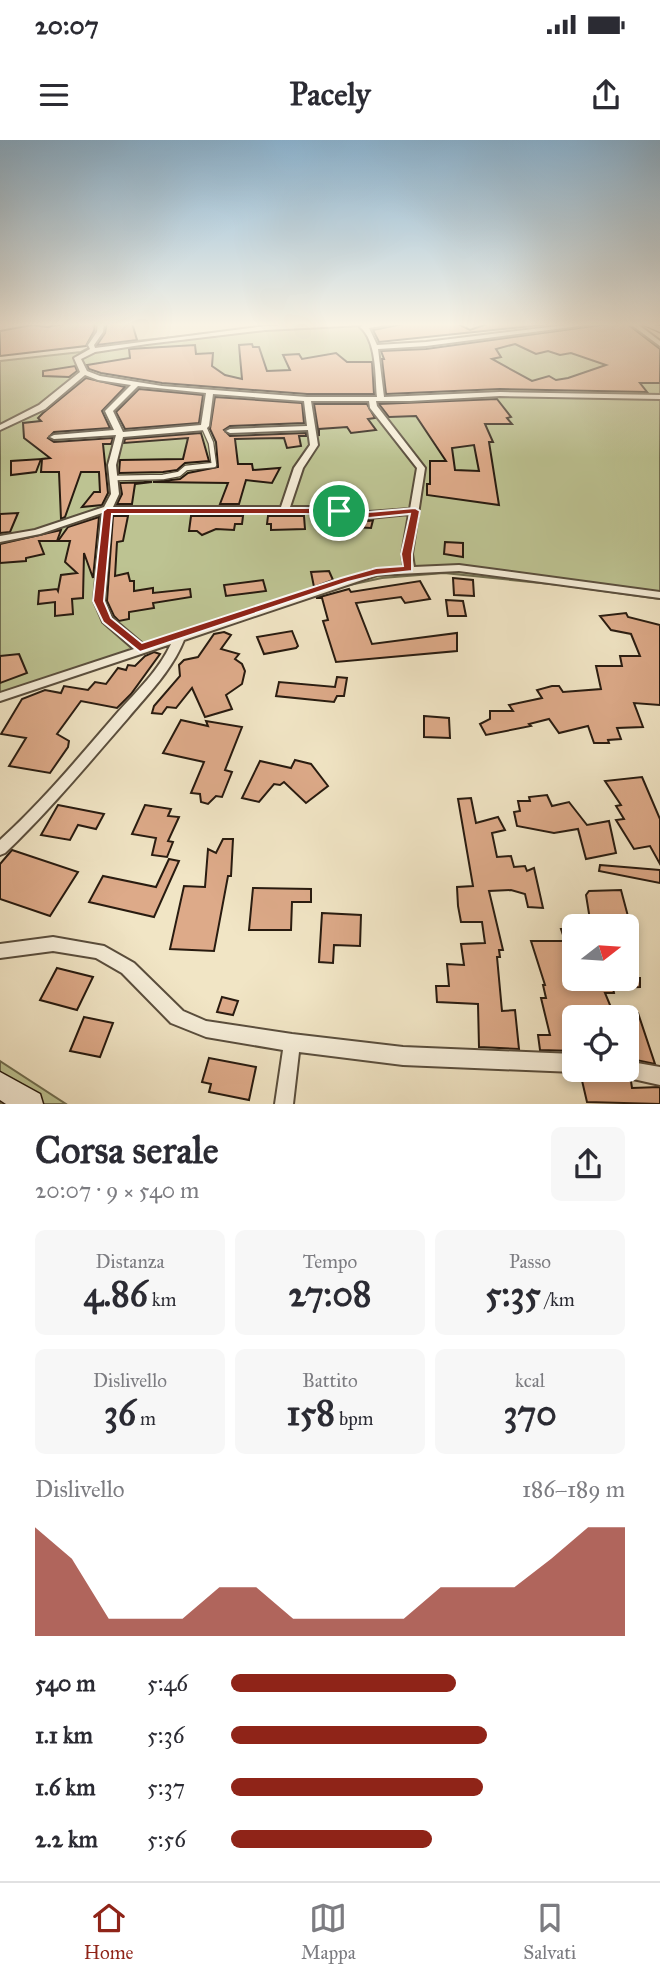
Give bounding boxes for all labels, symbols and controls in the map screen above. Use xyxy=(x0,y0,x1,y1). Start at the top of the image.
text: 20:07 xyxy=(35,9,99,41)
text: Pacely xyxy=(289,75,371,114)
icon: menu xyxy=(35,76,73,114)
icon: share xyxy=(587,76,625,114)
pin xyxy=(309,481,369,541)
icon: arrive xyxy=(320,492,358,530)
north arrow xyxy=(562,914,639,990)
map controls xyxy=(562,914,639,1082)
button: locate xyxy=(562,1005,639,1082)
text: Corsa serale xyxy=(35,1127,219,1173)
button: share xyxy=(551,1127,625,1201)
text: 20:07 · 9 × 540 m xyxy=(35,1176,199,1204)
text: Distanza xyxy=(96,1250,165,1273)
text: Tempo xyxy=(303,1250,357,1273)
text: Passo xyxy=(509,1250,551,1273)
text: 4.86 xyxy=(83,1273,148,1316)
text: 27:08 xyxy=(289,1273,371,1316)
text: 5:35 xyxy=(485,1273,541,1316)
text: km xyxy=(148,1288,177,1311)
text: /km xyxy=(541,1288,575,1311)
text: Dislivello xyxy=(93,1369,167,1392)
text: Battito xyxy=(302,1369,358,1392)
text: kcal xyxy=(515,1369,545,1392)
text: 36 xyxy=(104,1392,136,1435)
text: 158 xyxy=(286,1392,335,1435)
text: 370 xyxy=(503,1392,557,1435)
text: m xyxy=(136,1407,156,1430)
text: bpm xyxy=(335,1407,374,1430)
text: Dislivello xyxy=(35,1475,125,1503)
text: 186–189 m xyxy=(522,1475,625,1503)
text: 540 m xyxy=(35,1669,96,1697)
text: 5:46 xyxy=(147,1669,188,1697)
text: 1.1 km xyxy=(35,1721,93,1749)
text: 5:36 xyxy=(147,1721,184,1749)
text: 1.6 km xyxy=(35,1773,96,1801)
text: 5:37 xyxy=(147,1773,185,1801)
text: 2.2 km xyxy=(35,1825,98,1853)
text: 5:56 xyxy=(147,1825,186,1853)
tab: Home xyxy=(84,1899,133,1964)
tab: Mappa xyxy=(301,1899,356,1964)
tab: Salvati xyxy=(523,1899,576,1964)

